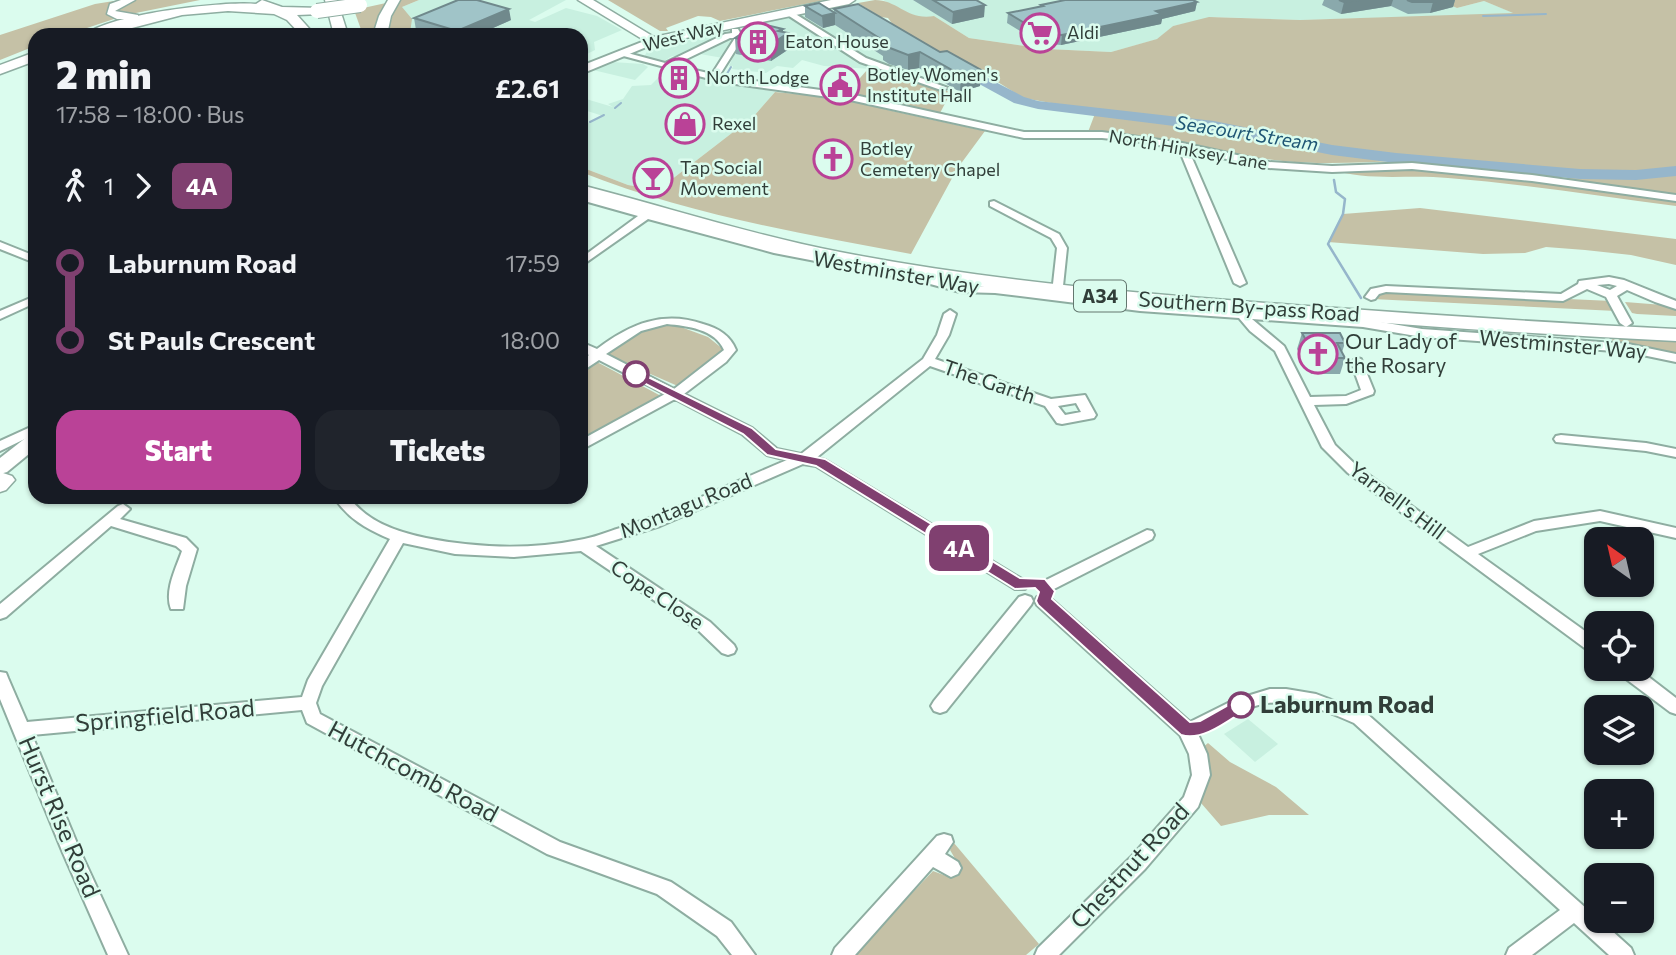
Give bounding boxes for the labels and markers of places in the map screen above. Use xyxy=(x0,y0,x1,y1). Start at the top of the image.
supermarket icon: Aldi xyxy=(1019,12,1061,54)
building icon: Eaton House xyxy=(737,21,779,63)
place label: Aldi xyxy=(1067,21,1099,43)
place label: Eaton House xyxy=(785,30,889,52)
building icon: North Lodge xyxy=(658,57,700,99)
place label: Botley Women's Institute Hall xyxy=(867,63,998,106)
public building icon: Botley Women's Institute Hall xyxy=(819,64,861,106)
place label: North Lodge xyxy=(706,66,809,88)
shop icon: Rexel xyxy=(664,103,706,145)
place label: Rexel xyxy=(712,112,756,134)
place label: Botley Cemetery Chapel xyxy=(860,137,1000,180)
church icon: Botley Cemetery Chapel xyxy=(812,138,854,180)
place label: Tap Social Movement xyxy=(680,156,769,199)
bar icon: Tap Social Movement xyxy=(632,157,674,199)
place label: Our Lady of the Rosary xyxy=(1345,328,1458,377)
church icon: Our Lady of the Rosary xyxy=(1297,333,1339,375)
unlabelled marker xyxy=(623,361,649,387)
place label: Laburnum Road xyxy=(1260,689,1434,718)
marker: Laburnum Road xyxy=(1228,692,1254,718)

